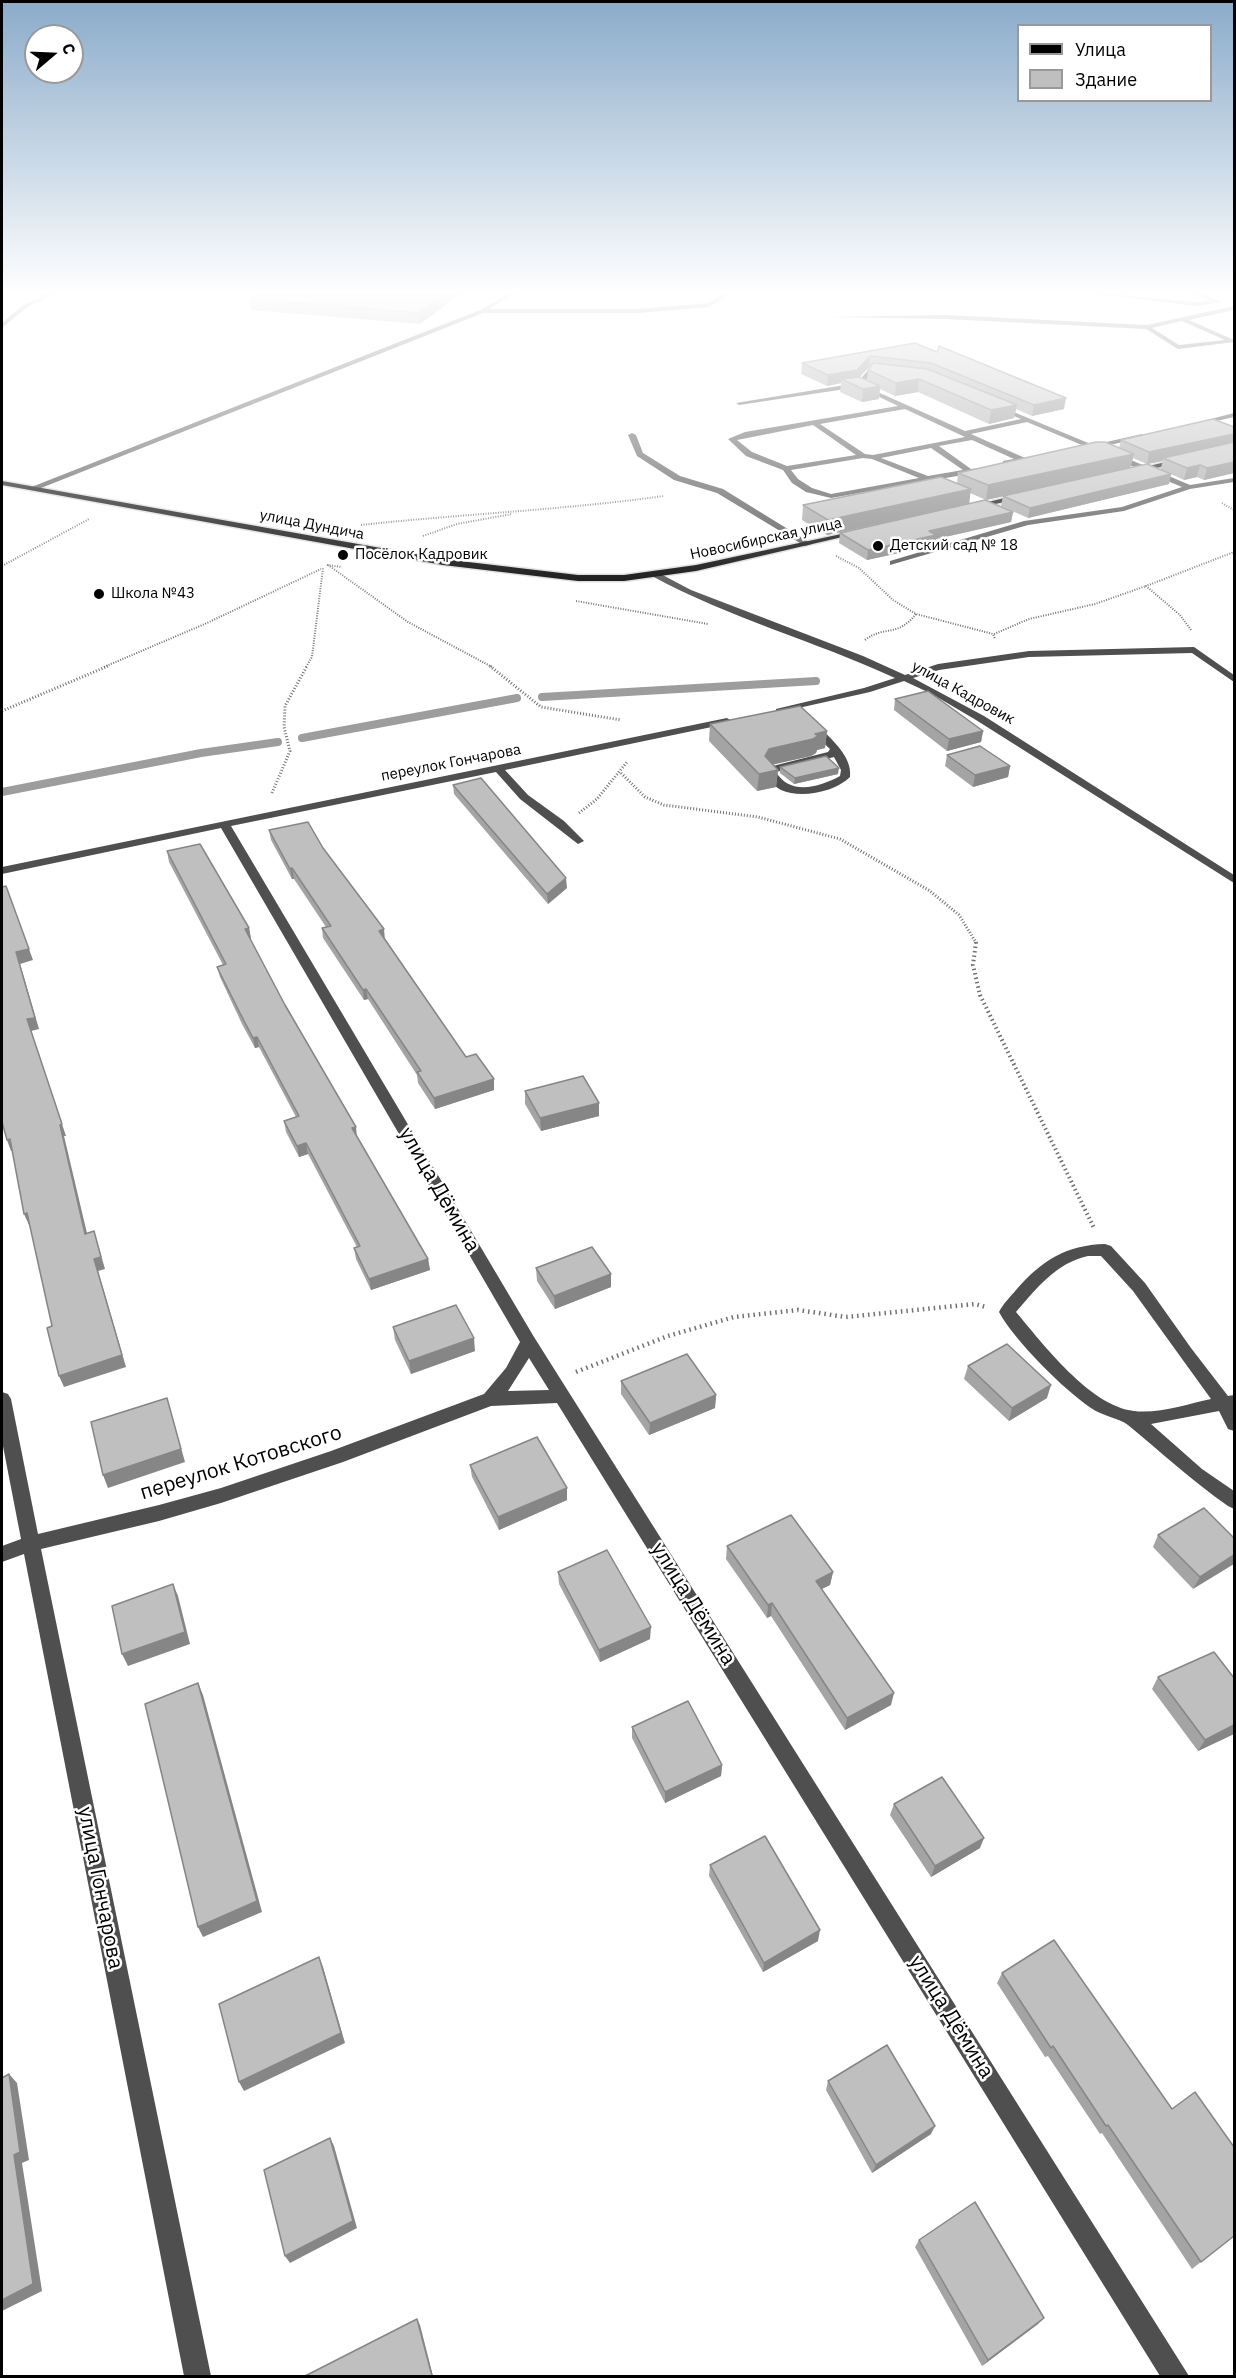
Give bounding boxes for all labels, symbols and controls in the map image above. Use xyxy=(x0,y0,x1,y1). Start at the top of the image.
north arrow xyxy=(24,24,84,84)
legend xyxy=(1017,24,1212,102)
text: Улица xyxy=(1075,38,1126,61)
text: С xyxy=(58,41,80,57)
text: Здание xyxy=(1075,68,1137,91)
street label: улица Дундича xyxy=(258,506,366,544)
street label: Новосибирская улица xyxy=(688,514,844,564)
place label: Детский сад № 18 xyxy=(890,537,1018,555)
marker: Детский сад № 18 xyxy=(871,539,885,553)
place label: Посёлок Кадровик xyxy=(355,546,488,564)
marker: Посёлок Кадровик xyxy=(336,548,350,562)
place label: Школа №43 xyxy=(111,585,195,603)
marker: Школа №43 xyxy=(92,587,106,601)
street label: улица Кадровик xyxy=(908,657,1018,729)
street label: переулок Гончарова xyxy=(379,741,523,785)
street label: улица Дёмина xyxy=(393,1123,485,1257)
street label: переулок Котовского xyxy=(137,1420,345,1506)
street label: улица Дёмина xyxy=(645,1538,741,1670)
street label: улица Гончарова xyxy=(72,1805,128,1971)
street label: улица Дёмина xyxy=(903,1951,999,2083)

